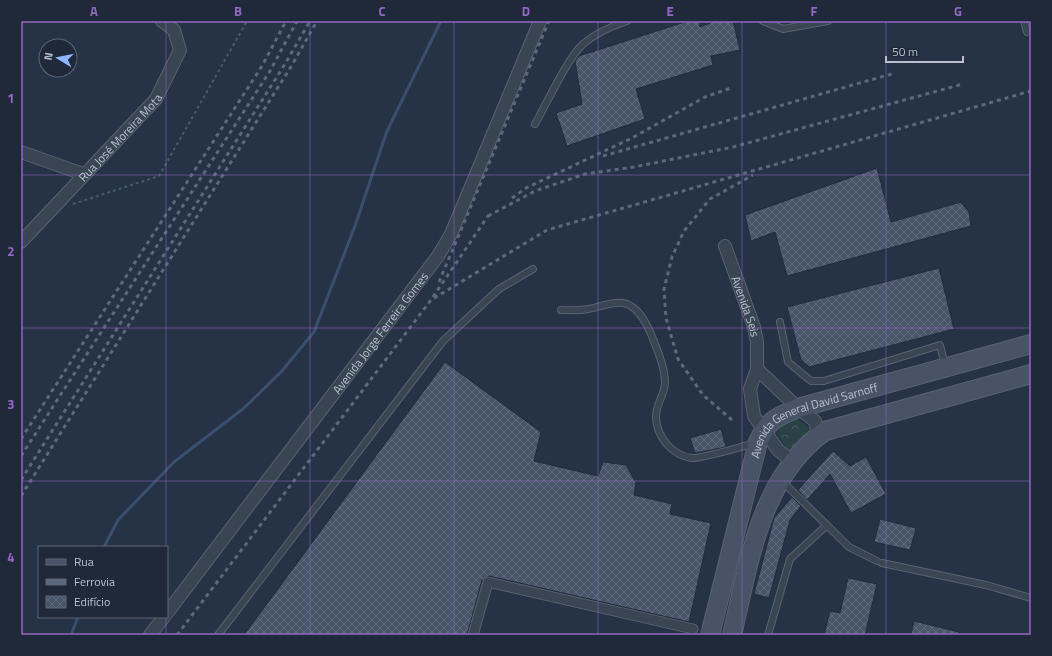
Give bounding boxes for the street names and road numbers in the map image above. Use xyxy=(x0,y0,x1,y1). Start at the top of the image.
street label: Rua José Moreira Mota xyxy=(73,90,167,186)
street label: Avenida Jorge Ferreira Gomes xyxy=(327,267,433,398)
street label: Avenida Seis xyxy=(727,273,765,339)
street label: Avenida General David Sarnoff xyxy=(745,377,880,460)

